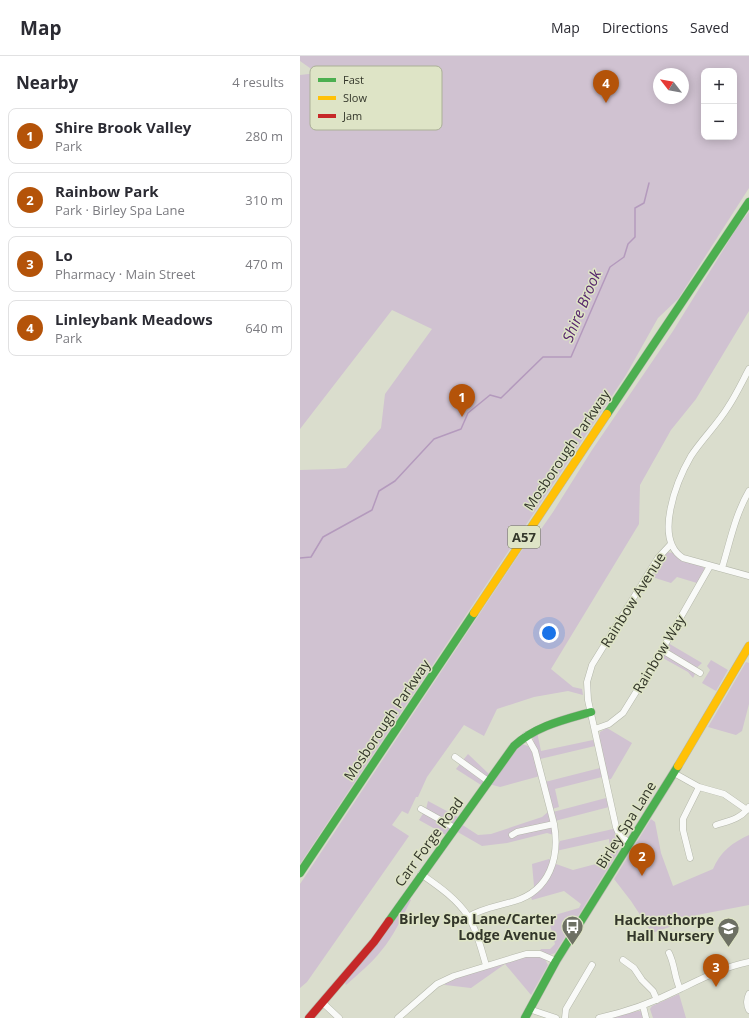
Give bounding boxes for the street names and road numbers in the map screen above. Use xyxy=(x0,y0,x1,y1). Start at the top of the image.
street label: Mosborough Parkway xyxy=(519,385,615,514)
road number: A57 xyxy=(508,526,540,548)
street label: Rainbow Avenue xyxy=(596,548,670,651)
street label: Rainbow Way xyxy=(628,610,690,696)
street label: Mosborough Parkway xyxy=(339,655,435,784)
street label: Birley Spa Lane xyxy=(591,777,660,872)
street label: Carr Forge Road xyxy=(390,793,467,890)

